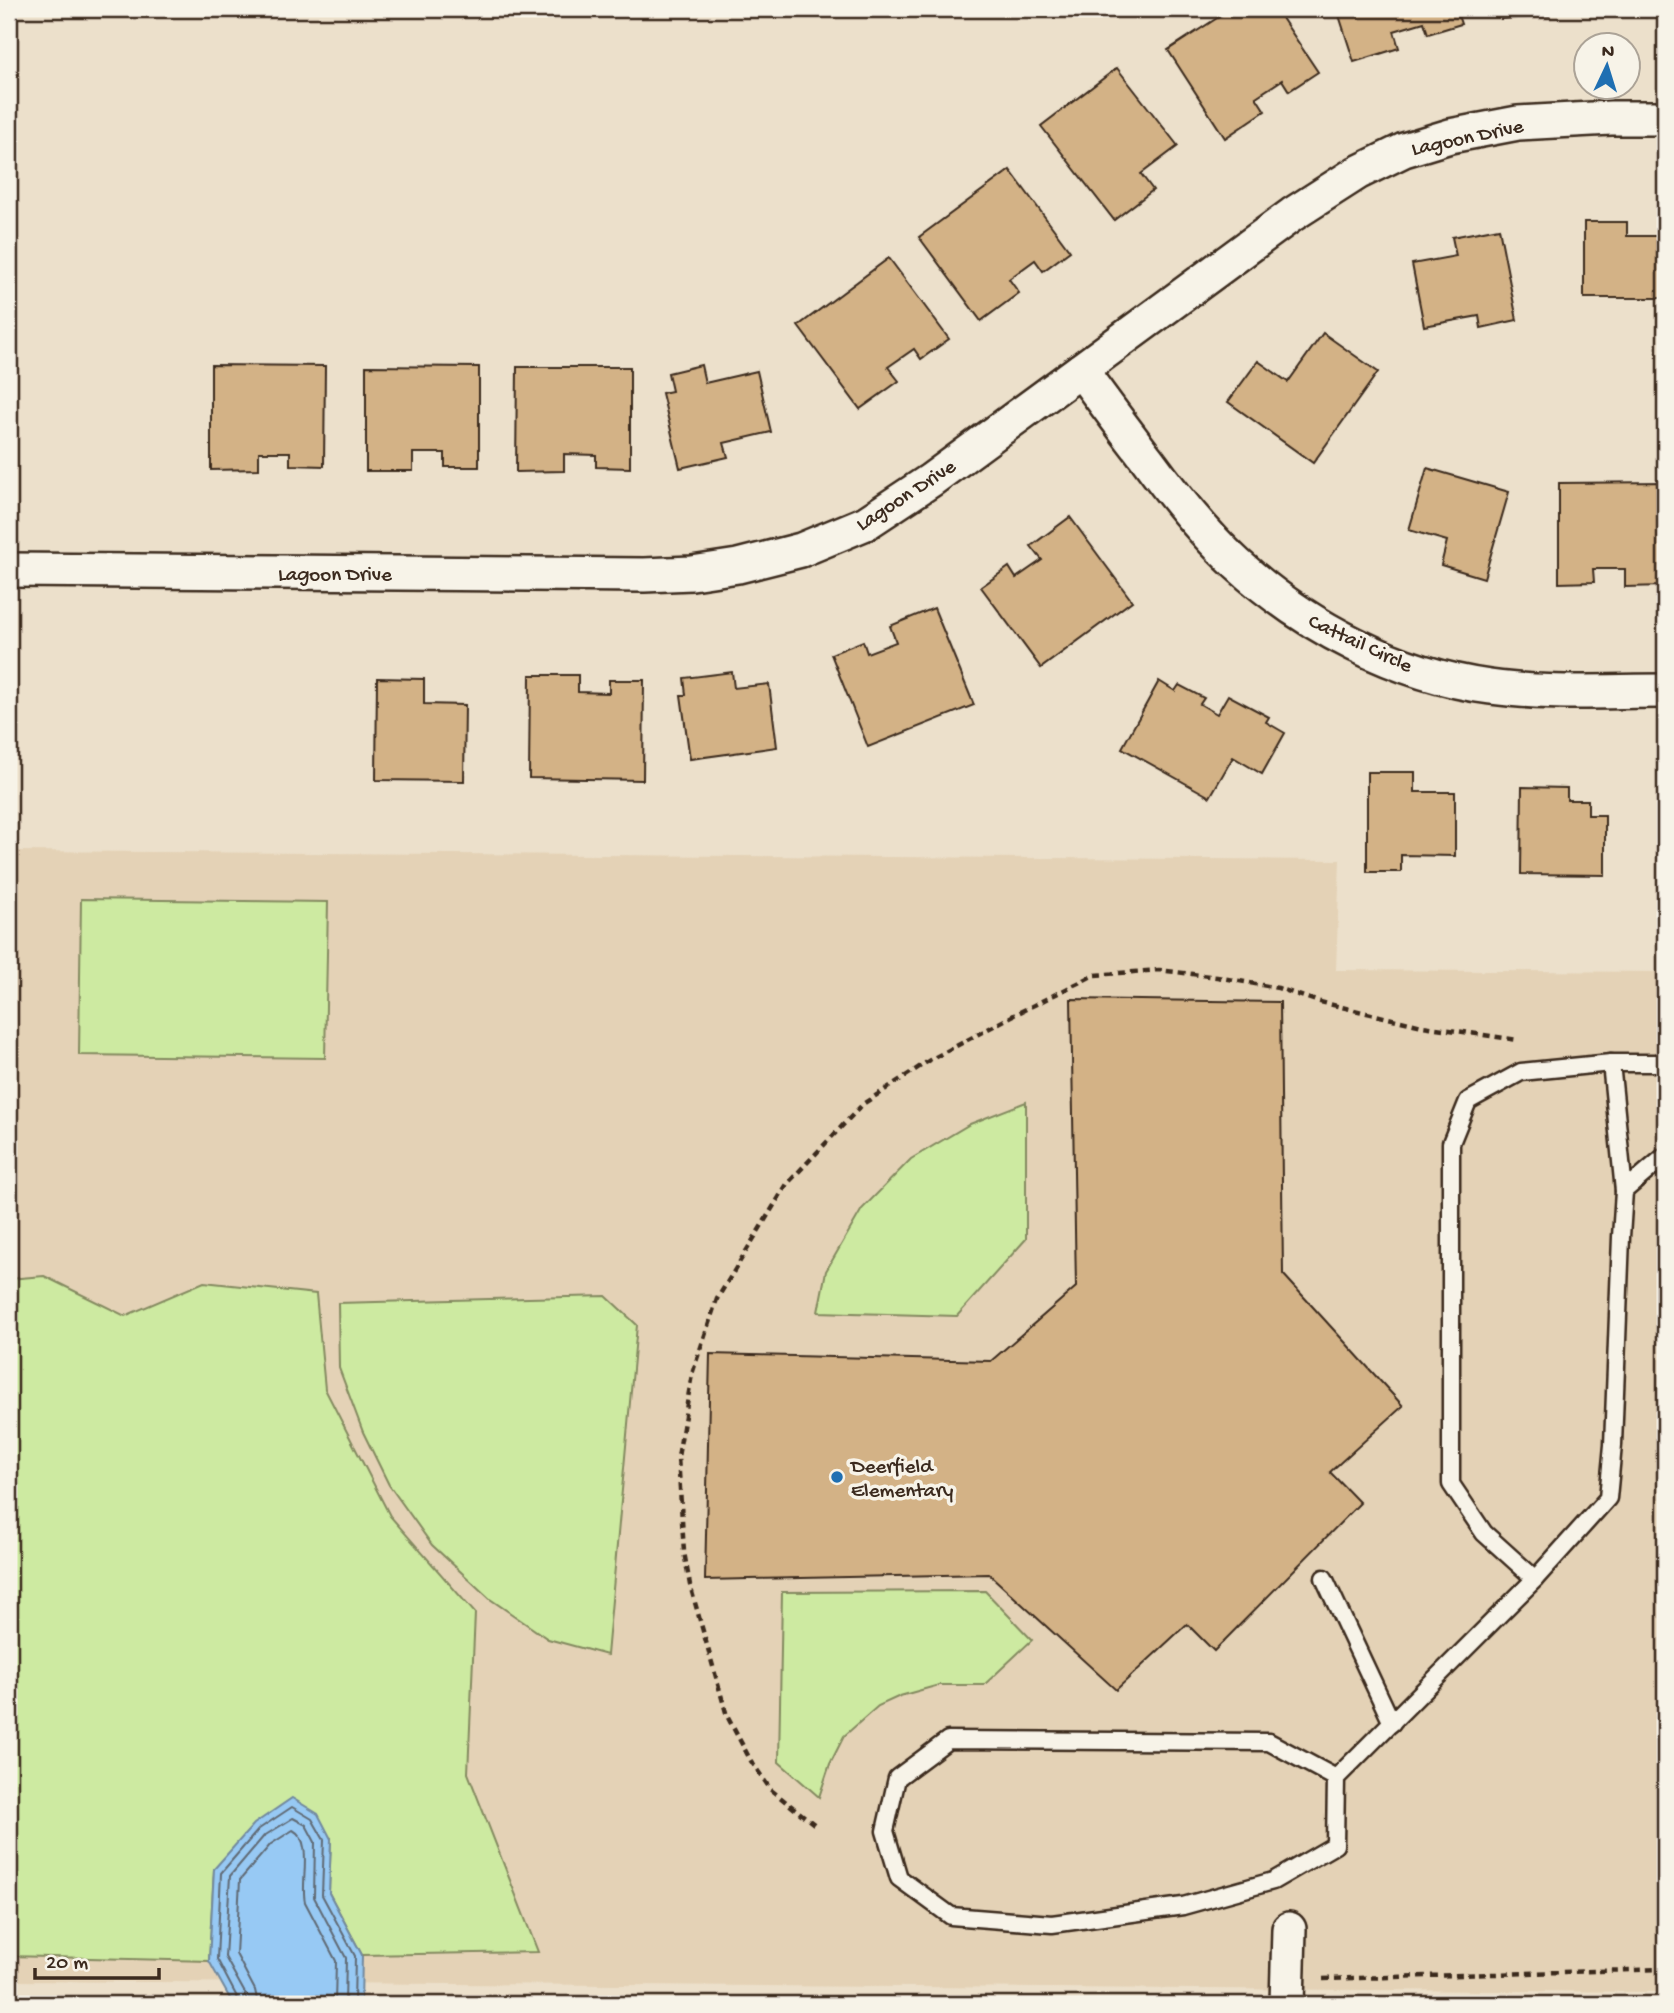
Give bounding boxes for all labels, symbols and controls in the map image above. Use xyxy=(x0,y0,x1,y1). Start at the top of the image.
north arrow xyxy=(1572,32,1642,102)
text: N xyxy=(1601,41,1615,64)
street label: Lagoon Drive xyxy=(1409,115,1527,163)
street label: Lagoon Drive xyxy=(852,455,962,538)
street label: Lagoon Drive xyxy=(278,564,393,589)
street label: Cattail Circle xyxy=(1303,610,1417,681)
place label: Deerfield Elementary xyxy=(849,1456,953,1505)
marker: Deerfield Elementary xyxy=(829,1469,845,1485)
scale bar xyxy=(35,1936,159,1980)
text: 20 m xyxy=(46,1952,88,1977)

